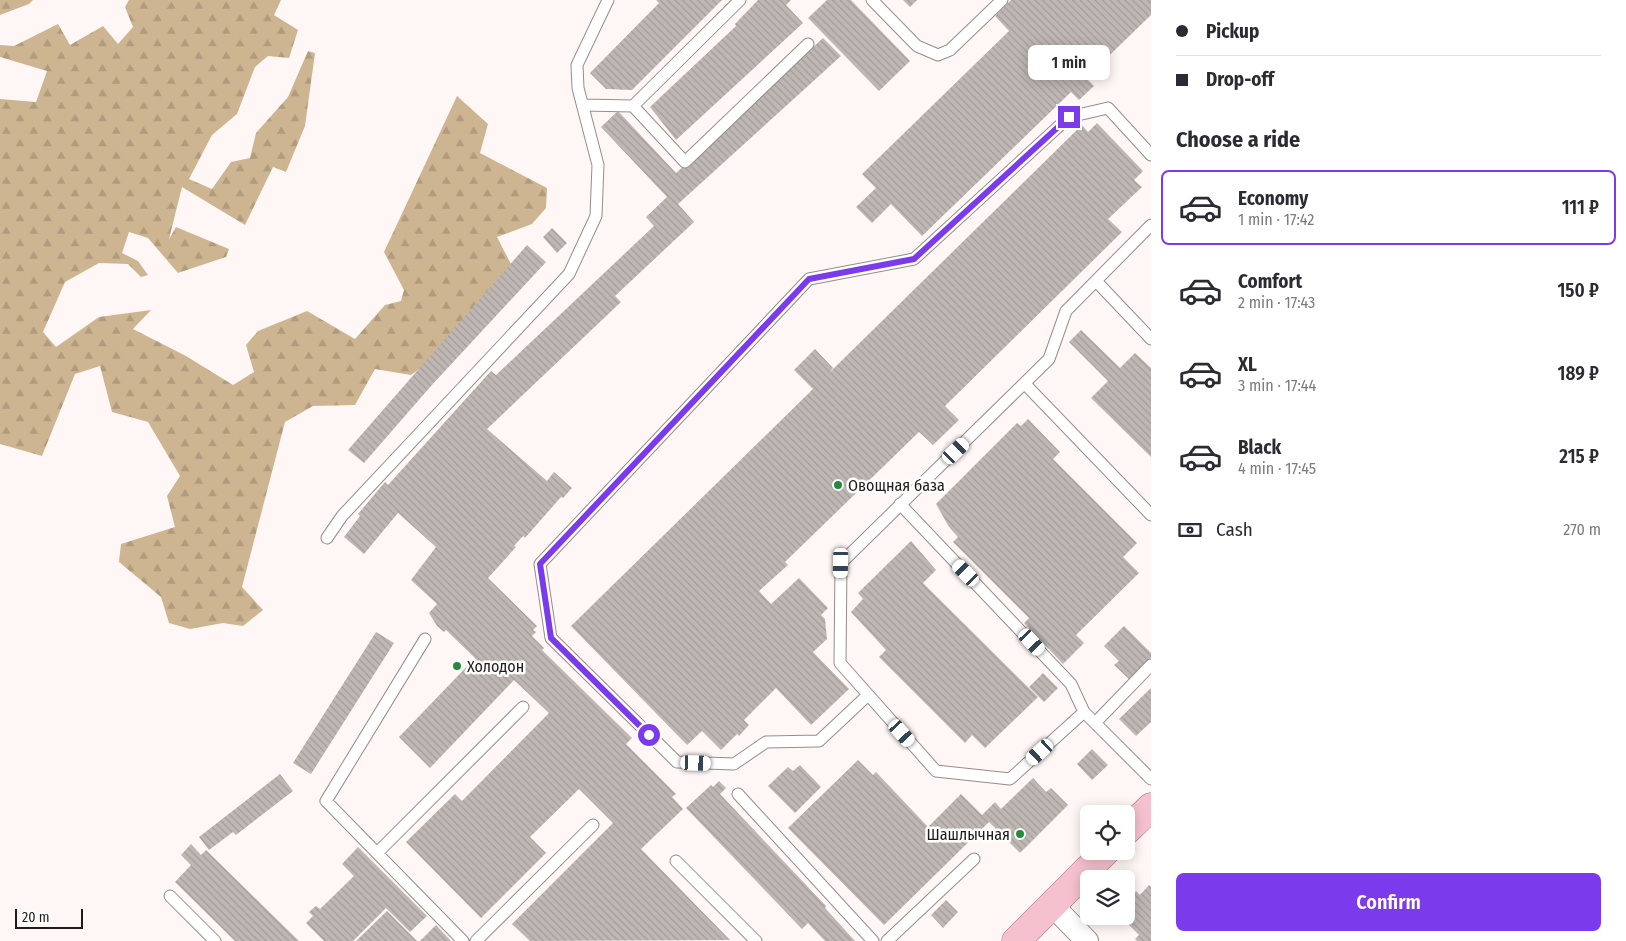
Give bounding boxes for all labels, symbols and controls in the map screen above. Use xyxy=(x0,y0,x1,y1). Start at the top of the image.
text: Pickup xyxy=(1206,20,1259,43)
callout: 1 min xyxy=(1028,44,1110,80)
text: 1 min xyxy=(1052,53,1086,72)
text: Drop-off xyxy=(1206,68,1274,91)
route end xyxy=(1058,106,1080,128)
text: Choose a ride xyxy=(1176,126,1300,153)
icon: car xyxy=(1178,185,1223,230)
text: Economy xyxy=(1238,187,1308,210)
text: 111 ₽ xyxy=(1562,196,1599,219)
text: 1 min · 17:42 xyxy=(1238,210,1314,229)
icon: car xyxy=(1178,268,1223,313)
text: Comfort xyxy=(1238,270,1302,293)
text: 150 ₽ xyxy=(1557,279,1599,302)
text: 2 min · 17:43 xyxy=(1238,293,1315,312)
icon: car xyxy=(1178,351,1223,396)
text: XL xyxy=(1238,353,1257,376)
text: 189 ₽ xyxy=(1558,362,1599,385)
text: 3 min · 17:44 xyxy=(1238,376,1316,395)
icon: car xyxy=(1178,434,1223,479)
car xyxy=(939,435,972,467)
text: Black xyxy=(1238,436,1281,459)
text: 215 ₽ xyxy=(1559,445,1599,468)
text: 4 min · 17:45 xyxy=(1238,459,1316,478)
place label: Овощная база xyxy=(848,476,945,495)
marker: Овощная база xyxy=(832,479,844,491)
icon: cash xyxy=(1176,516,1204,544)
text: Cash xyxy=(1216,518,1253,541)
text: 270 m xyxy=(1563,520,1601,539)
car xyxy=(833,548,848,578)
car xyxy=(950,557,981,589)
car xyxy=(1016,626,1047,658)
place label: Холодон xyxy=(467,657,524,676)
marker: Холодон xyxy=(451,660,463,672)
car xyxy=(886,717,917,749)
route start xyxy=(638,724,660,746)
car xyxy=(1023,736,1056,768)
car xyxy=(680,755,711,771)
map controls xyxy=(1080,805,1135,925)
button: locate xyxy=(1080,805,1135,860)
place label: Шашлычная xyxy=(926,825,1010,844)
marker: Шашлычная xyxy=(1014,828,1026,840)
button: layers xyxy=(1080,870,1135,925)
button: Confirm xyxy=(1176,873,1601,931)
scale bar xyxy=(15,906,82,929)
text: 20 m xyxy=(22,909,50,926)

